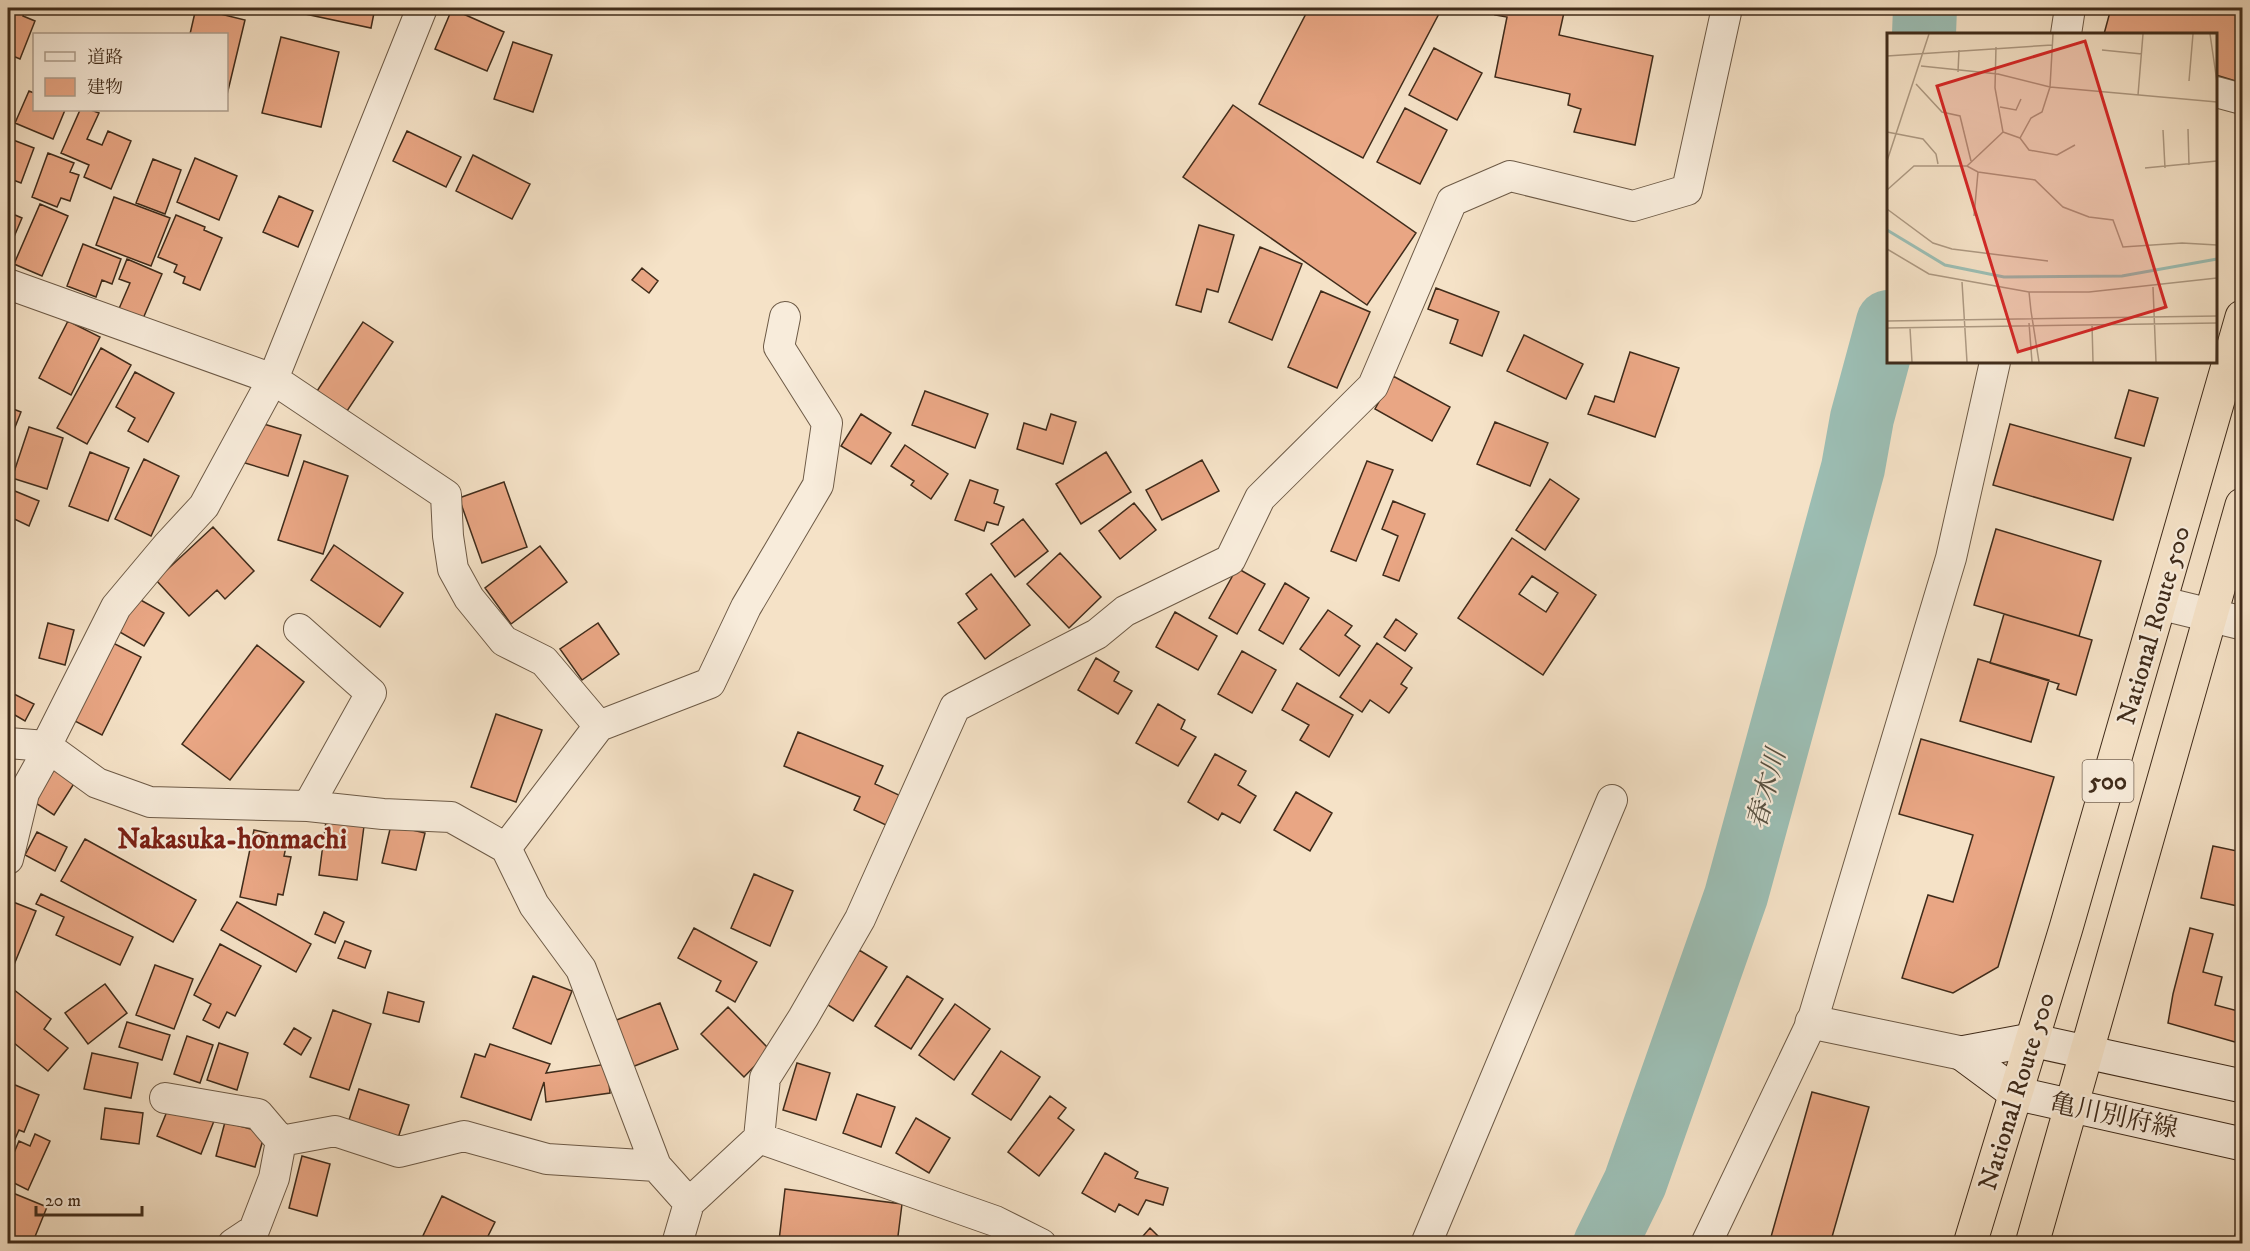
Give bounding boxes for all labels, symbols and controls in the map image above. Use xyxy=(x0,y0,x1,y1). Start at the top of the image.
legend xyxy=(33,33,228,111)
inset map xyxy=(1887,33,2217,363)
text: 道路 xyxy=(87,47,123,69)
text: 建物 xyxy=(87,77,123,99)
street label: National Route 500 xyxy=(2110,522,2199,729)
water label: 春木川 xyxy=(1740,743,1795,833)
road number: 500 xyxy=(2082,760,2134,802)
district label: Nakasuka-honmachi xyxy=(117,822,347,857)
street label: National Route 500 xyxy=(1972,988,2063,1194)
street label: 亀川別府線 xyxy=(2047,1087,2181,1146)
scale bar xyxy=(36,1179,142,1217)
text: 20 m xyxy=(45,1190,81,1212)

